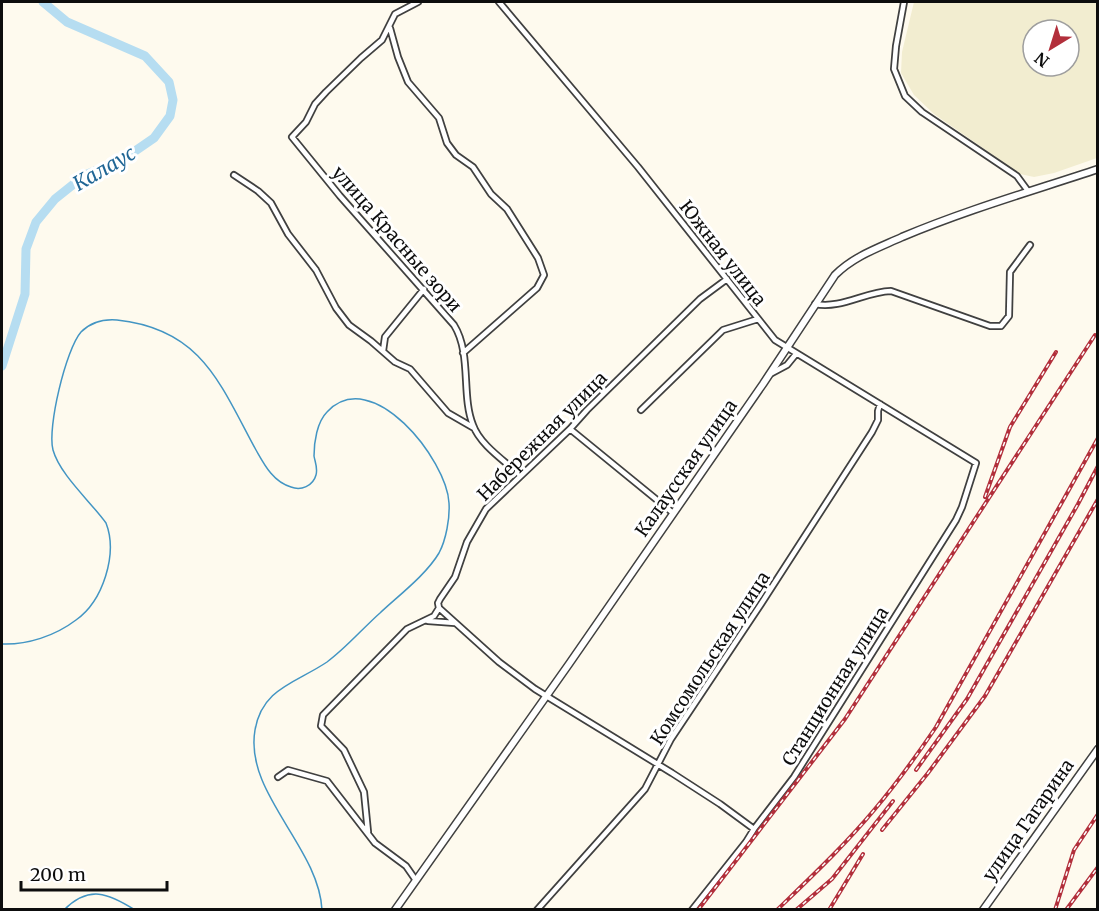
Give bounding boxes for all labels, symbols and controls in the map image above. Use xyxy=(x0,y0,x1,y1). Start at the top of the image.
north arrow xyxy=(1021,18,1081,78)
text: N xyxy=(1030,48,1053,72)
water label: Калаус xyxy=(68,140,140,196)
street label: улица Красные зори xyxy=(327,161,467,317)
street label: Южная улица xyxy=(675,196,772,311)
street label: Набережная улица xyxy=(472,366,612,506)
street label: Калаусская улица xyxy=(630,395,742,541)
street label: Комсомольская улица xyxy=(645,567,775,749)
street label: Станционная улица xyxy=(777,602,894,770)
street label: улица Гагарина xyxy=(977,754,1079,885)
scale bar xyxy=(21,854,166,892)
text: 200 m xyxy=(30,863,86,886)

